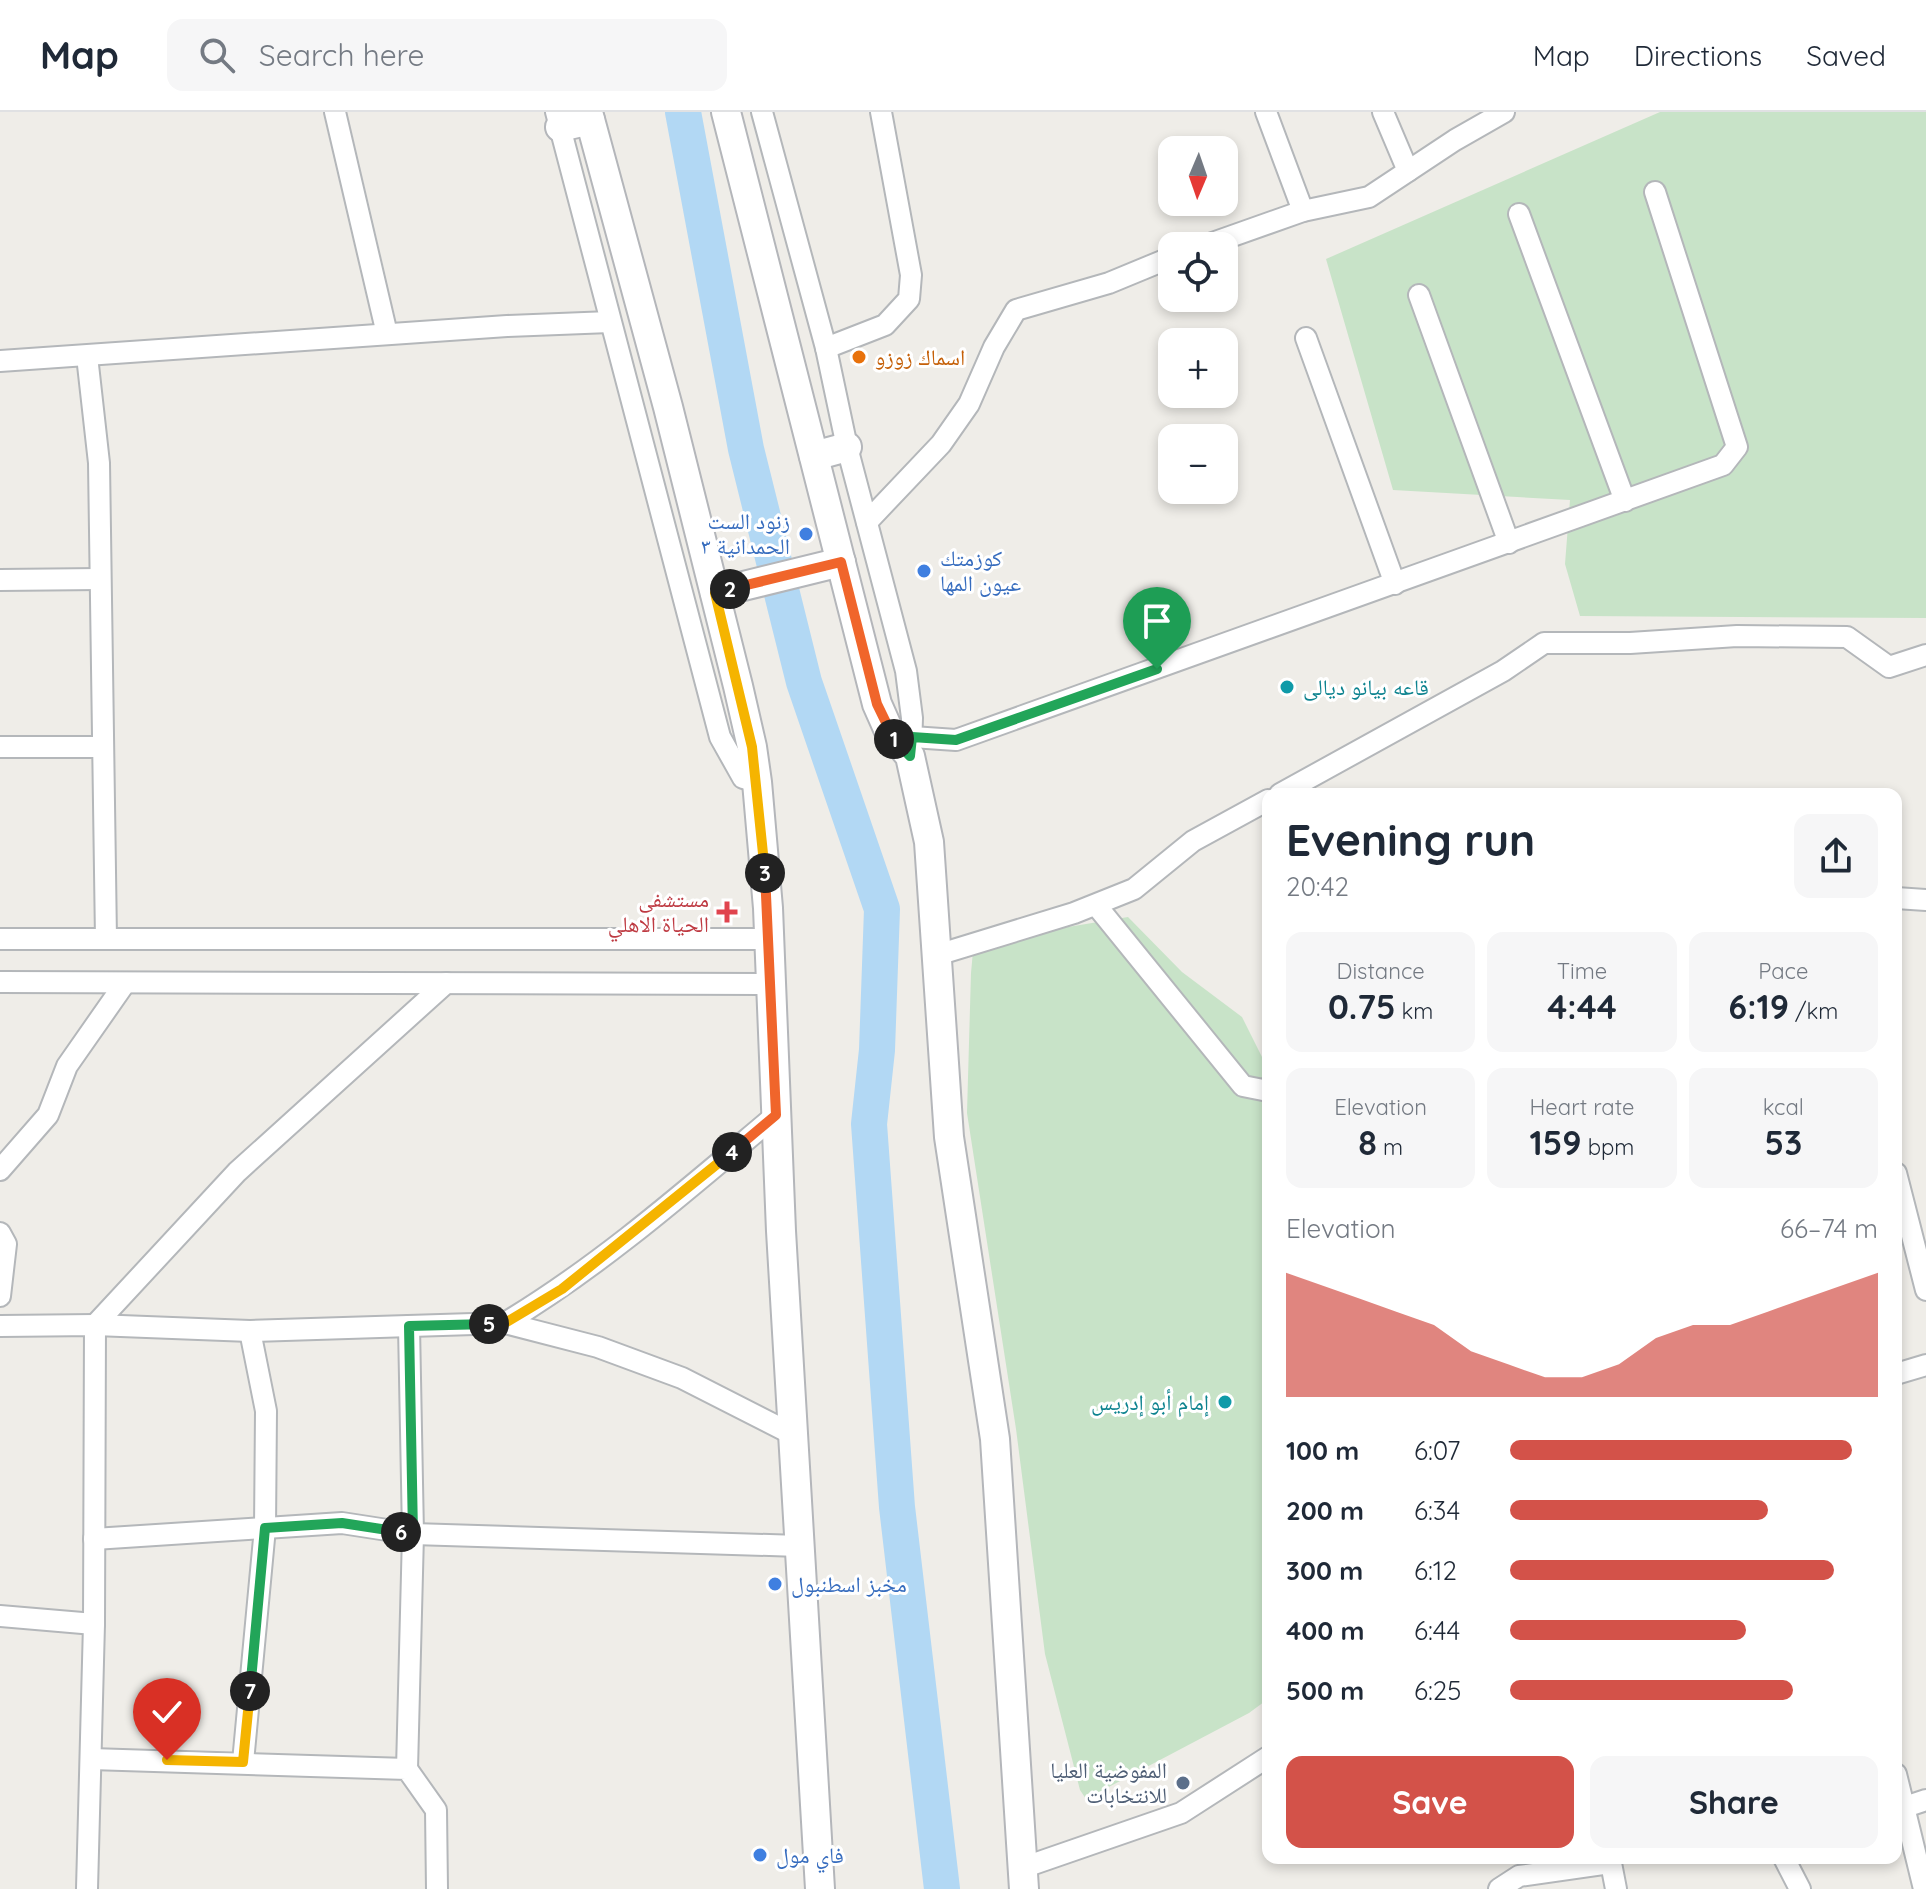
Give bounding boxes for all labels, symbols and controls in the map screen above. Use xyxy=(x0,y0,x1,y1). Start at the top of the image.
search box xyxy=(167,19,727,91)
text: Map xyxy=(40,31,119,79)
icon: search xyxy=(195,33,239,77)
text: Search here xyxy=(259,36,424,74)
text: Map xyxy=(1533,38,1590,73)
text: Directions xyxy=(1634,38,1762,73)
text: Saved xyxy=(1806,38,1886,73)
north arrow xyxy=(1158,136,1238,216)
map controls xyxy=(1158,136,1238,504)
button: locate xyxy=(1158,232,1238,312)
button: + xyxy=(1158,328,1238,408)
place label: اسماك زوزو xyxy=(875,343,965,371)
marker: اسماك زوزو xyxy=(850,348,868,366)
button: − xyxy=(1158,424,1238,504)
place label: زنود الست الحمدانية ٣ xyxy=(701,507,790,560)
marker: زنود الست الحمدانية ٣ xyxy=(797,525,815,543)
place label: كوزمتك عيون المها xyxy=(940,544,1021,597)
marker: كوزمتك عيون المها xyxy=(915,562,933,580)
pin: 2 xyxy=(710,569,750,609)
text: 2 xyxy=(724,575,736,603)
pin xyxy=(1123,587,1191,669)
icon: arrive xyxy=(1135,599,1179,643)
place label: قاعه بيانو ديالى xyxy=(1303,673,1429,701)
marker: قاعه بيانو ديالى xyxy=(1278,678,1296,696)
pin: 1 xyxy=(874,719,914,759)
text: 1 xyxy=(890,725,898,753)
text: Evening run xyxy=(1286,812,1535,867)
button: share xyxy=(1794,814,1878,898)
pin: 3 xyxy=(745,853,785,893)
text: 3 xyxy=(759,859,771,887)
text: 20:42 xyxy=(1286,870,1349,903)
place label: مستشفى الحياة الاهلي xyxy=(608,885,709,942)
marker: مستشفى الحياة الاهلي xyxy=(716,901,738,923)
text: Distance xyxy=(1337,957,1425,985)
text: Time xyxy=(1557,957,1607,985)
text: Pace xyxy=(1758,957,1808,985)
text: 0.75 xyxy=(1328,985,1396,1028)
text: 4:44 xyxy=(1547,985,1617,1028)
text: 6:19 xyxy=(1728,985,1789,1028)
text: km xyxy=(1396,997,1433,1025)
text: /km xyxy=(1789,997,1838,1025)
text: Elevation xyxy=(1334,1093,1427,1121)
text: Heart rate xyxy=(1530,1093,1634,1121)
text: kcal xyxy=(1763,1093,1804,1121)
text: 8 xyxy=(1358,1121,1377,1164)
text: 159 xyxy=(1530,1121,1582,1164)
text: 53 xyxy=(1764,1121,1802,1164)
pin: 4 xyxy=(712,1132,752,1172)
text: m xyxy=(1377,1133,1403,1161)
text: bpm xyxy=(1582,1133,1634,1161)
text: 4 xyxy=(726,1138,738,1166)
text: Elevation xyxy=(1286,1212,1396,1245)
text: 66–74 m xyxy=(1780,1212,1878,1245)
pin: 5 xyxy=(469,1304,509,1344)
text: 5 xyxy=(483,1310,495,1338)
place label: إمام أبو إدريس xyxy=(1091,1388,1209,1417)
marker: إمام أبو إدريس xyxy=(1216,1393,1234,1411)
text: 100 m xyxy=(1286,1434,1359,1467)
text: 6:07 xyxy=(1414,1434,1460,1467)
text: 200 m xyxy=(1286,1494,1364,1527)
text: 6:34 xyxy=(1414,1494,1460,1527)
pin: 6 xyxy=(381,1512,421,1552)
text: 6 xyxy=(395,1518,407,1546)
text: 300 m xyxy=(1286,1554,1363,1587)
text: 6:12 xyxy=(1414,1554,1457,1587)
place label: مخبز اسطنبول xyxy=(791,1570,907,1598)
marker: مخبز اسطنبول xyxy=(766,1575,784,1593)
text: 400 m xyxy=(1286,1614,1364,1647)
text: 6:44 xyxy=(1414,1614,1460,1647)
pin: 7 xyxy=(230,1671,270,1711)
text: 500 m xyxy=(1286,1674,1364,1707)
text: 6:25 xyxy=(1414,1674,1461,1707)
text: 7 xyxy=(244,1677,256,1705)
pin xyxy=(133,1678,201,1760)
icon: check xyxy=(145,1690,189,1734)
place label: المفوضية العليا للانتخابات xyxy=(1050,1756,1167,1809)
button: Save xyxy=(1286,1756,1574,1848)
button: Share xyxy=(1590,1756,1878,1848)
marker: المفوضية العليا للانتخابات xyxy=(1174,1774,1192,1792)
place label: فاي مول xyxy=(776,1841,844,1873)
marker: فاي مول xyxy=(751,1846,769,1864)

